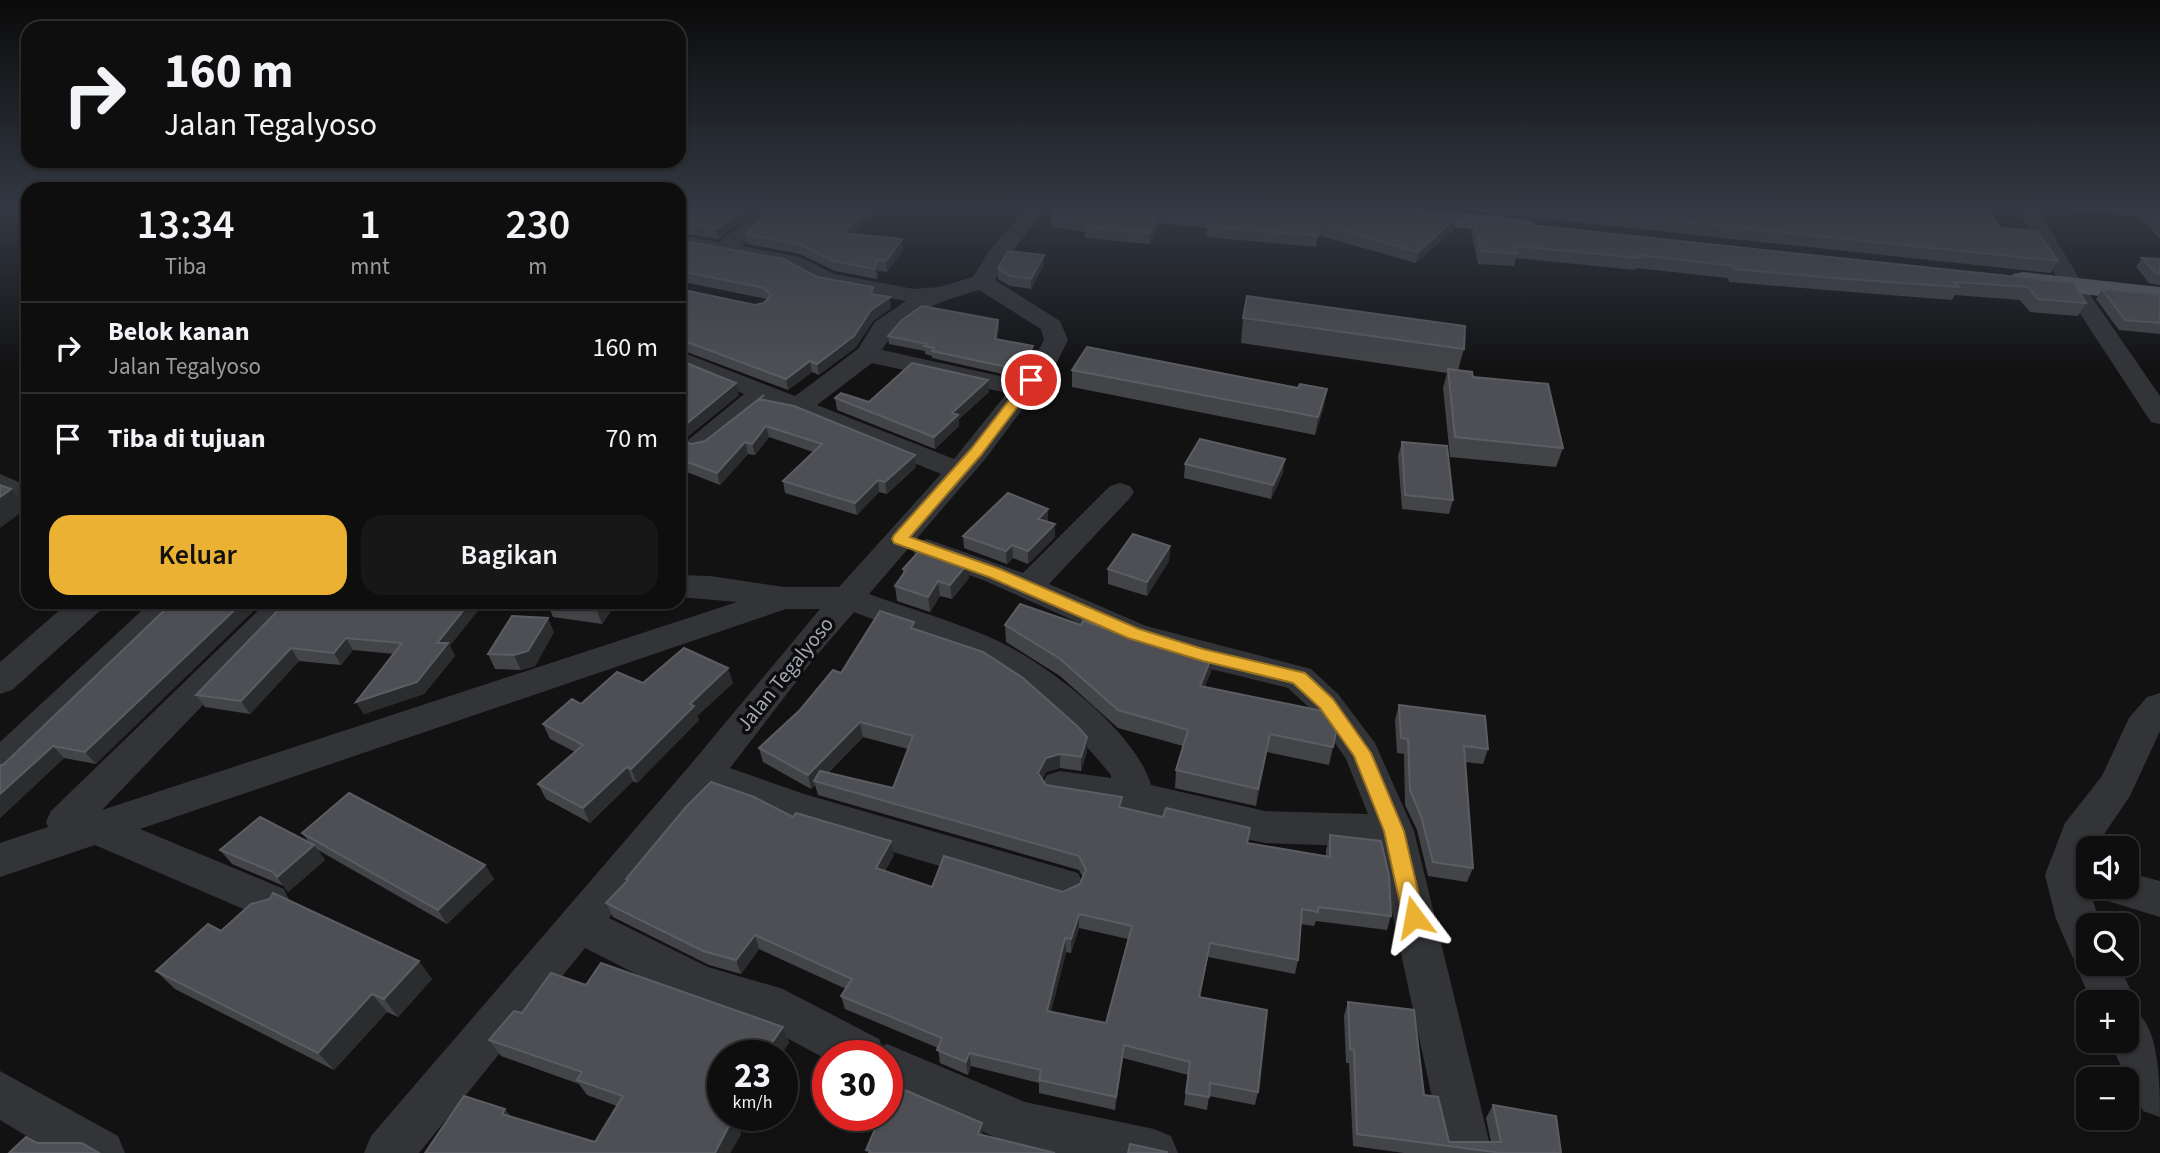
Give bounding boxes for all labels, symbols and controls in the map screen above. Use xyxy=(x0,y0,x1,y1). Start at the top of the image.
text: 160 m xyxy=(164,37,293,107)
icon: right xyxy=(49,49,140,140)
text: Jalan Tegalyoso xyxy=(164,102,377,148)
text: 13:34 xyxy=(137,195,235,255)
text: 1 xyxy=(359,195,381,255)
text: 230 xyxy=(506,195,570,255)
text: Tiba xyxy=(165,250,207,283)
text: mnt xyxy=(350,250,390,283)
text: m xyxy=(528,250,547,283)
text: Belok kanan xyxy=(108,313,250,350)
icon: right xyxy=(49,329,87,367)
text: 160 m xyxy=(592,329,658,366)
text: Jalan Tegalyoso xyxy=(108,350,261,383)
pin xyxy=(1001,350,1061,410)
icon: arrive xyxy=(1012,361,1050,399)
icon: arrive xyxy=(49,420,87,458)
text: Tiba di tujuan xyxy=(108,420,266,457)
text: 70 m xyxy=(605,420,658,457)
button: Keluar xyxy=(49,515,347,595)
button: Bagikan xyxy=(361,515,658,595)
street label: Jalan Tegalyoso xyxy=(729,610,841,738)
map controls xyxy=(2076,836,2139,1130)
button: sound xyxy=(2076,836,2139,899)
position arrow xyxy=(1377,880,1451,954)
button: search xyxy=(2076,913,2139,976)
button: + xyxy=(2076,990,2139,1053)
speed limit sign: 30 xyxy=(812,1040,903,1131)
text: 23 xyxy=(734,1051,771,1101)
button: − xyxy=(2076,1067,2139,1130)
text: km/h xyxy=(733,1090,772,1115)

